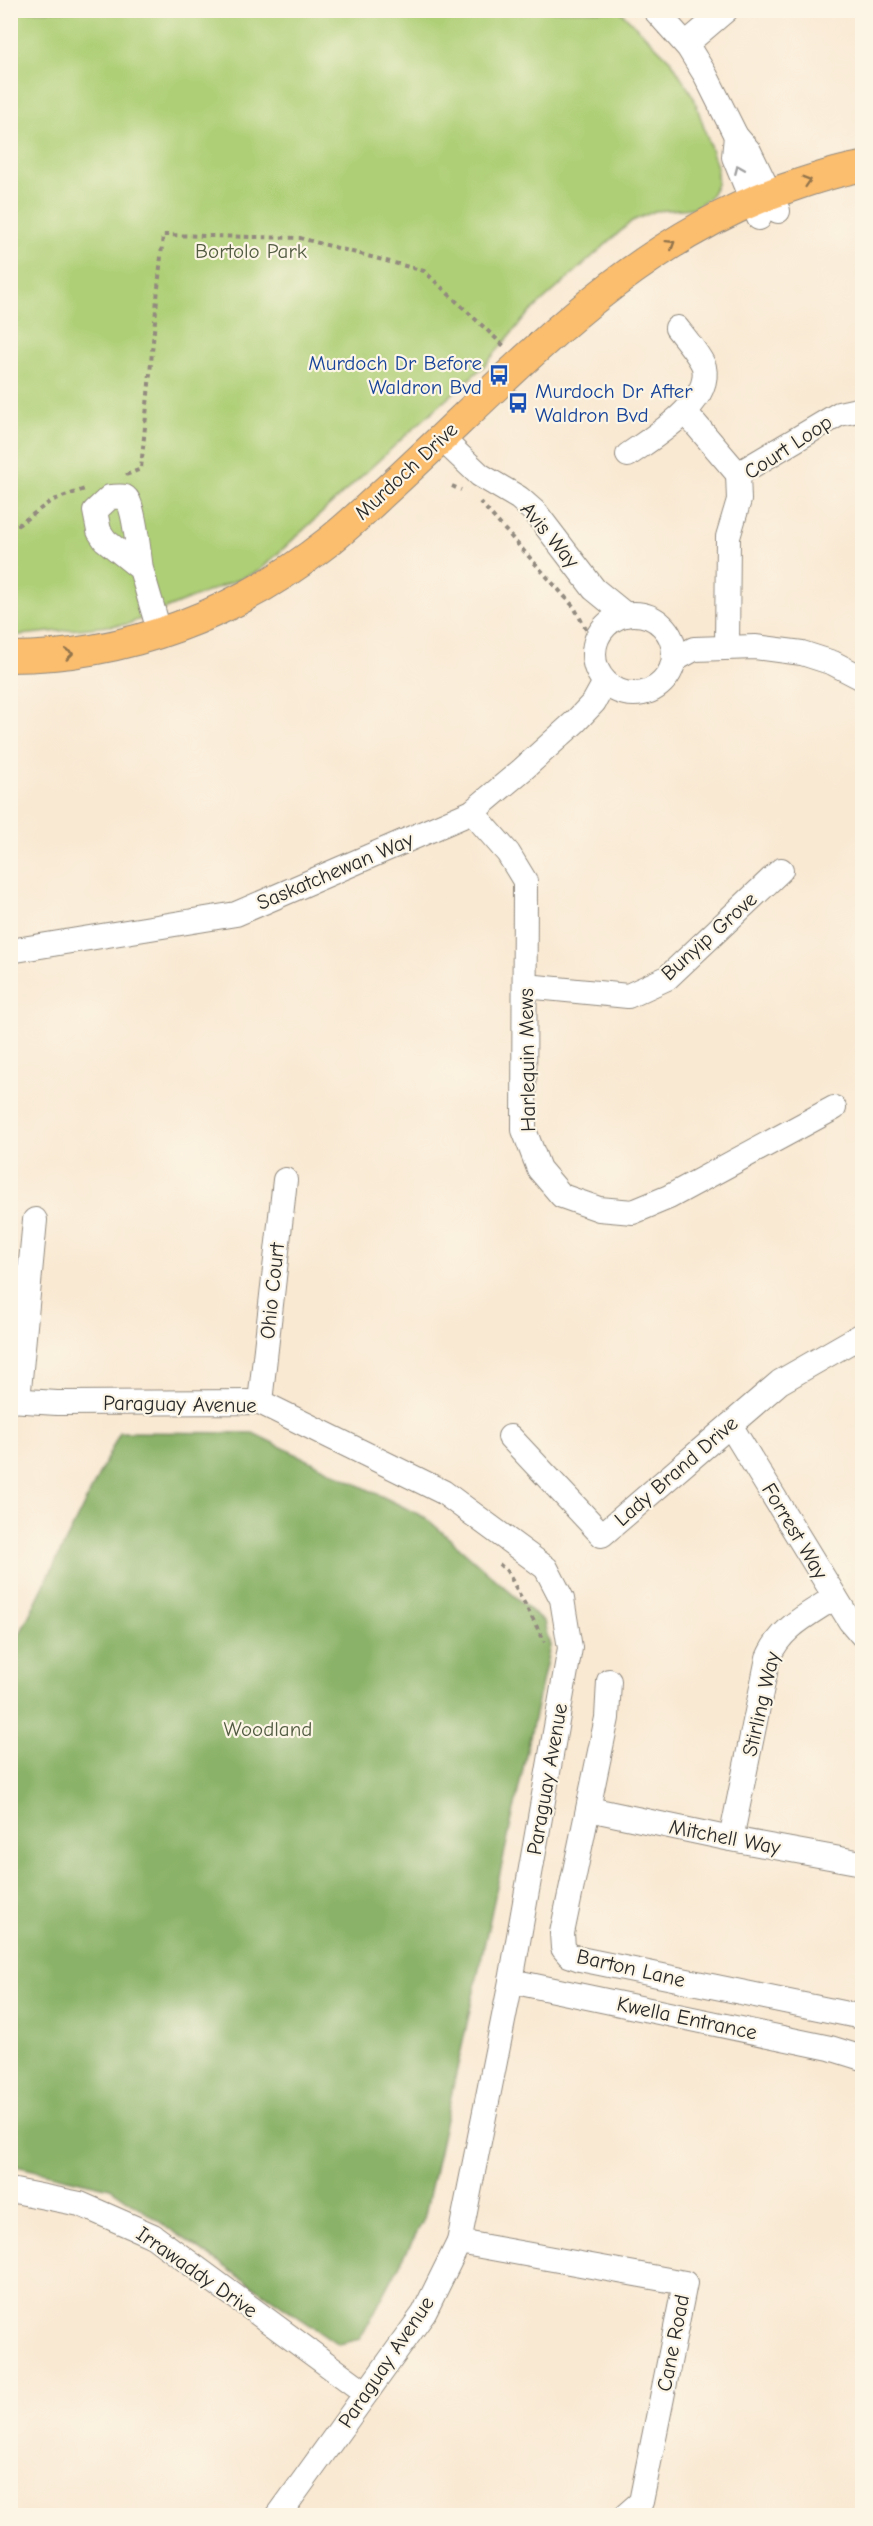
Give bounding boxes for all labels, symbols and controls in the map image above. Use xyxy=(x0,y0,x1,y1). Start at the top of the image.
one-way arrow xyxy=(734,165,746,176)
one-way arrow xyxy=(801,176,812,189)
park label: Bortolo Park xyxy=(195,239,307,263)
one-way arrow xyxy=(665,239,675,251)
place label: Murdoch Dr Before Waldron Bvd xyxy=(308,351,482,399)
bus stop icon: Murdoch Dr Before Waldron Bvd xyxy=(487,363,511,387)
place label: Murdoch Dr After Waldron Bvd xyxy=(535,379,693,427)
bus stop icon: Murdoch Dr After Waldron Bvd xyxy=(506,391,530,415)
street label: Court Loop xyxy=(740,410,836,484)
street label: Murdoch Drive xyxy=(350,417,462,525)
street label: Avis Way xyxy=(516,497,585,573)
one-way arrow xyxy=(64,648,73,661)
street label: Saskatchewan Way xyxy=(253,827,417,915)
street label: Bunyip Grove xyxy=(656,887,762,985)
street label: Harlequin Mews xyxy=(514,988,540,1132)
street label: Ohio Court xyxy=(255,1241,289,1340)
street label: Paraguay Avenue xyxy=(103,1391,257,1417)
street label: Lady Brand Drive xyxy=(610,1411,742,1531)
street label: Forrest Way xyxy=(757,1479,833,1584)
street label: Stirling Way xyxy=(737,1649,785,1759)
street label: Paraguay Avenue xyxy=(522,1701,572,1857)
park label: Woodland xyxy=(224,1717,312,1741)
street label: Mitchell Way xyxy=(667,1814,783,1860)
street label: Barton Lane xyxy=(574,1944,688,1992)
street label: Kwella Entrance xyxy=(615,1991,759,2045)
street label: Irrawaddy Drive xyxy=(132,2221,262,2323)
street label: Paraguay Avenue xyxy=(333,2292,439,2432)
street label: Cane Road xyxy=(652,2293,694,2393)

